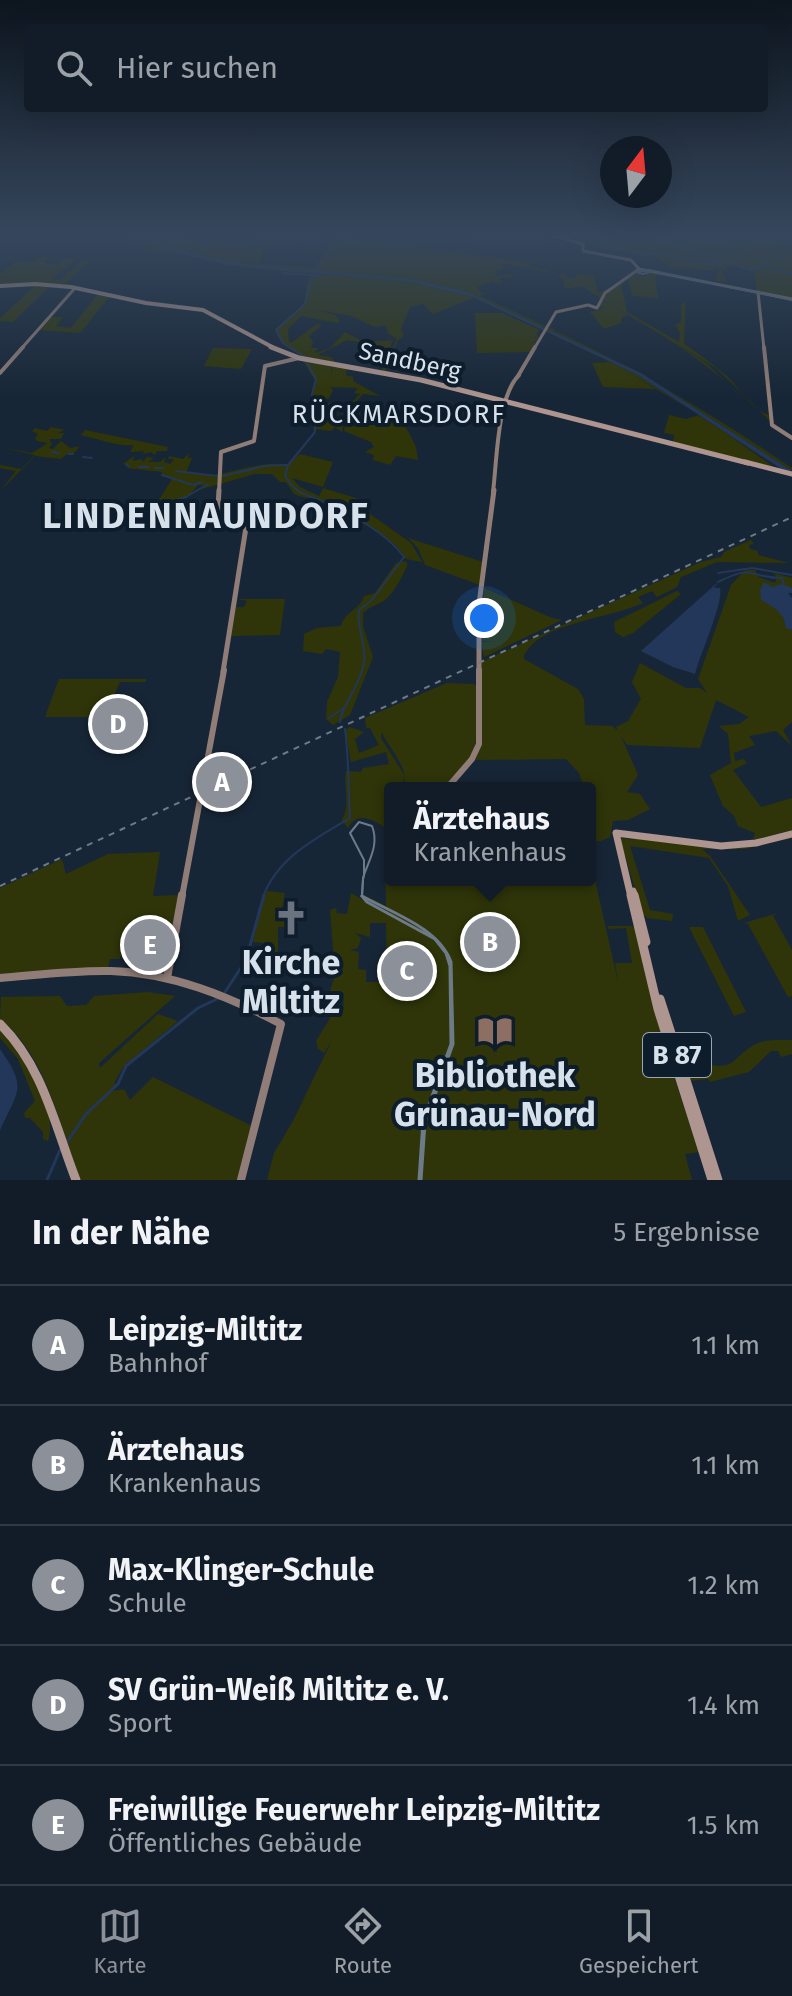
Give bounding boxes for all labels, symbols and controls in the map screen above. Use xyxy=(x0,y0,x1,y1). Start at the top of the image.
search box xyxy=(24,24,768,112)
icon: search xyxy=(52,46,96,90)
text: Hier suchen xyxy=(116,50,278,86)
north arrow xyxy=(600,136,672,208)
street label: Sandberg xyxy=(357,337,464,386)
district label: RÜCKMARSDORF xyxy=(292,399,506,430)
district label: LINDENNAUNDORF xyxy=(42,494,370,538)
your location xyxy=(464,598,504,638)
pin: D xyxy=(92,694,144,754)
pin: A xyxy=(196,752,248,812)
popup xyxy=(384,782,596,886)
text: Ärztehaus xyxy=(414,801,550,837)
text: Krankenhaus xyxy=(414,837,566,868)
church icon: Kirche Miltitz xyxy=(272,899,310,937)
pin: B xyxy=(464,912,516,972)
pin: E xyxy=(124,915,176,975)
pin: C xyxy=(381,941,433,1001)
place label: Kirche Miltitz xyxy=(242,942,340,1022)
library icon: Bibliothek Grünau-Nord xyxy=(476,1012,514,1050)
road number: B 87 xyxy=(643,1033,711,1077)
place label: Bibliothek Grünau-Nord xyxy=(394,1055,596,1135)
text: In der Nähe xyxy=(32,1212,210,1253)
text: 5 Ergebnisse xyxy=(613,1217,760,1248)
text: Leipzig-Miltitz xyxy=(108,1312,302,1348)
text: A xyxy=(50,1330,66,1361)
text: 1.1 km xyxy=(691,1330,760,1361)
text: Bahnhof xyxy=(108,1348,208,1379)
text: Ärztehaus xyxy=(108,1432,244,1468)
text: B xyxy=(50,1450,66,1481)
text: 1.1 km xyxy=(691,1450,760,1481)
text: Krankenhaus xyxy=(108,1468,261,1499)
text: Max-Klinger-Schule xyxy=(108,1552,374,1588)
text: C xyxy=(51,1570,65,1601)
text: 1.2 km xyxy=(687,1570,760,1601)
text: Schule xyxy=(108,1588,187,1619)
text: SV Grün-Weiß Miltitz e. V. xyxy=(108,1672,449,1708)
text: D xyxy=(50,1690,66,1721)
text: 1.4 km xyxy=(687,1690,760,1721)
text: Sport xyxy=(108,1708,172,1739)
text: Freiwillige Feuerwehr Leipzig-Miltitz xyxy=(108,1792,600,1828)
text: E xyxy=(51,1810,65,1841)
text: 1.5 km xyxy=(687,1810,760,1841)
text: Öffentliches Gebäude xyxy=(108,1828,362,1859)
tab: Karte xyxy=(94,1904,146,1979)
tab: Route xyxy=(334,1904,392,1979)
tab: Gespeichert xyxy=(579,1904,698,1979)

